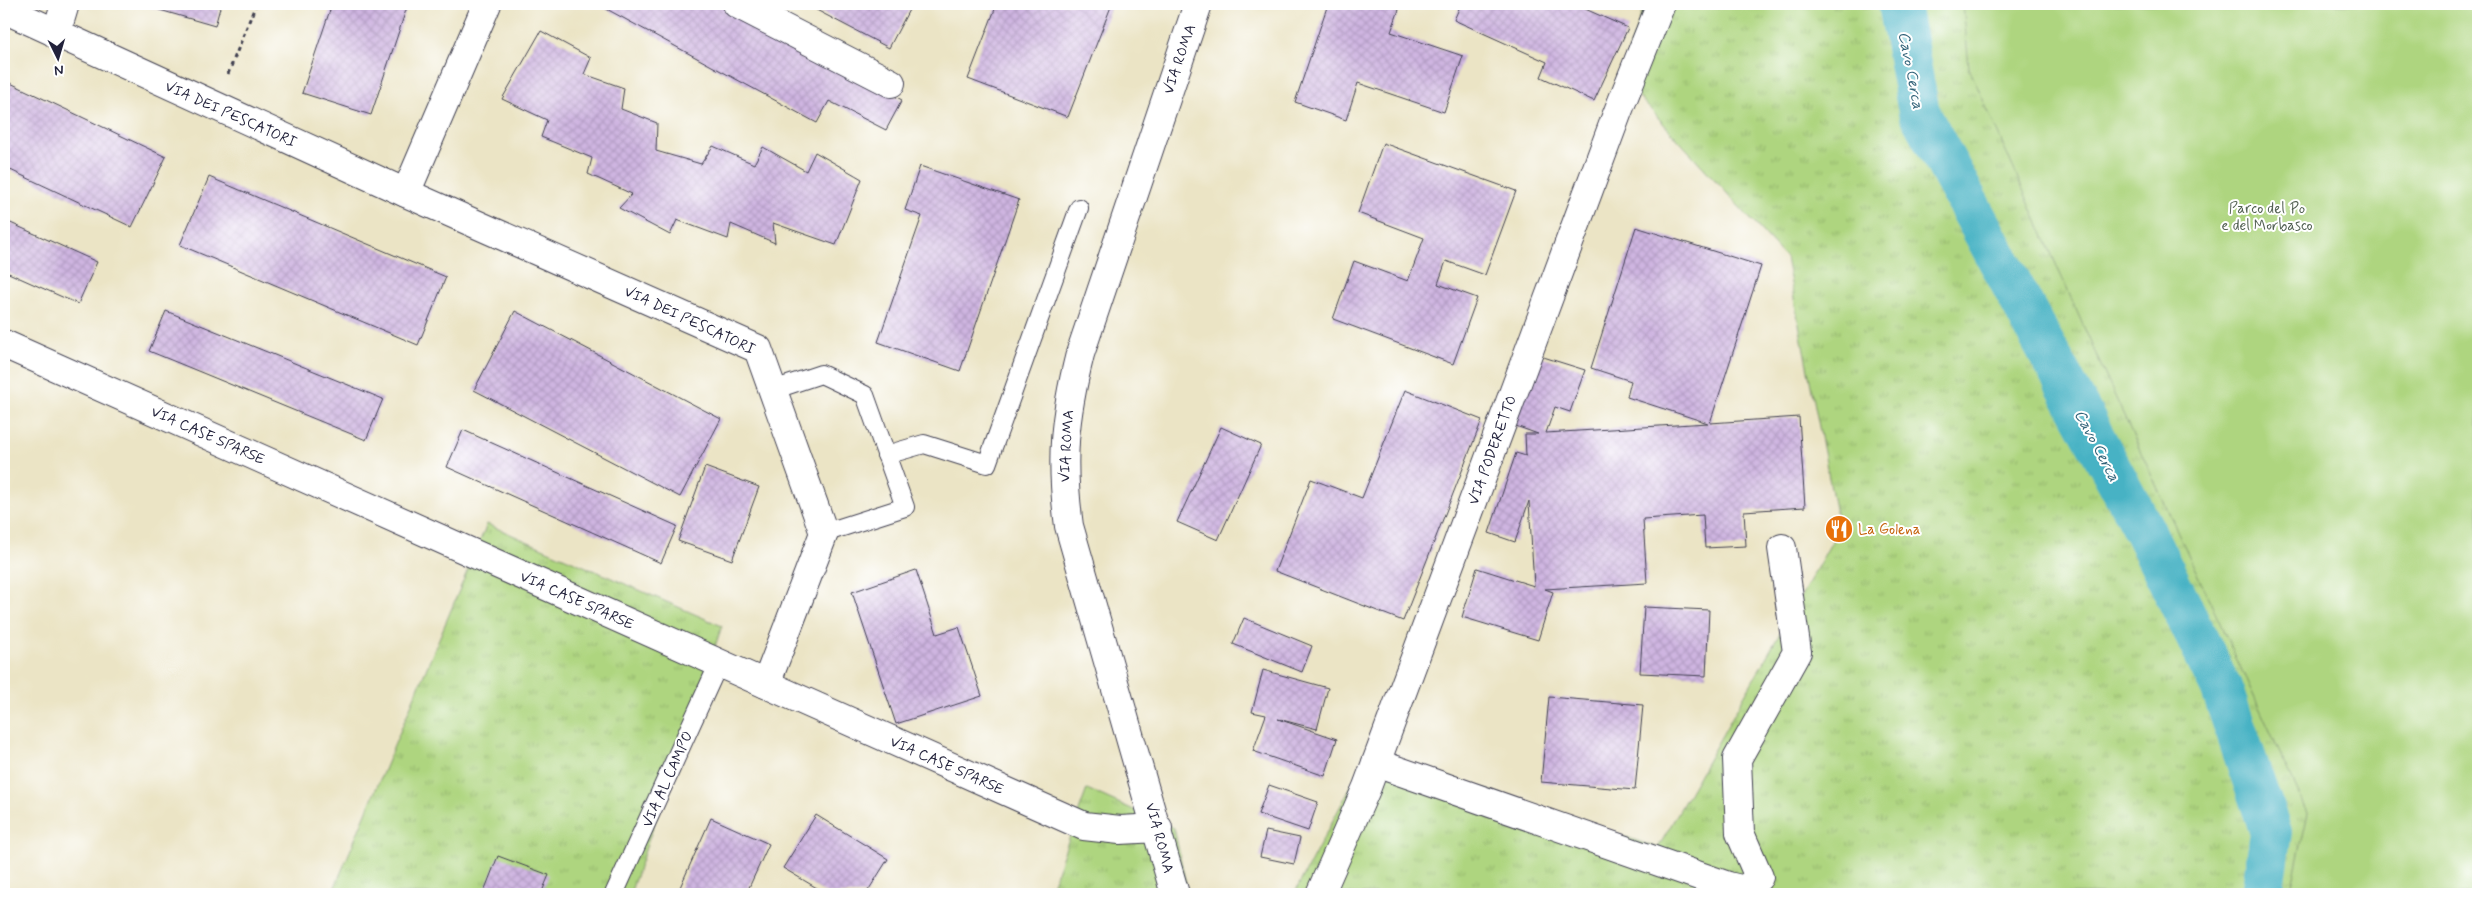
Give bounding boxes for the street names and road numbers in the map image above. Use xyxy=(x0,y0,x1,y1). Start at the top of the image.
street label: VIA ROMA xyxy=(1159,22,1201,97)
street label: VIA DEI PESCATORI xyxy=(161,77,300,153)
street label: VIA DEI PESCATORI xyxy=(621,282,759,360)
street label: VIA PODERETTO xyxy=(1464,393,1522,508)
street label: VIA CASE SPARSE xyxy=(148,402,268,470)
street label: VIA ROMA xyxy=(1055,409,1079,483)
street label: VIA CASE SPARSE xyxy=(517,567,637,635)
street label: VIA AL CAMPO xyxy=(638,728,698,831)
street label: VIA CASE SPARSE xyxy=(887,732,1007,800)
street label: VIA ROMA xyxy=(1140,801,1178,876)

